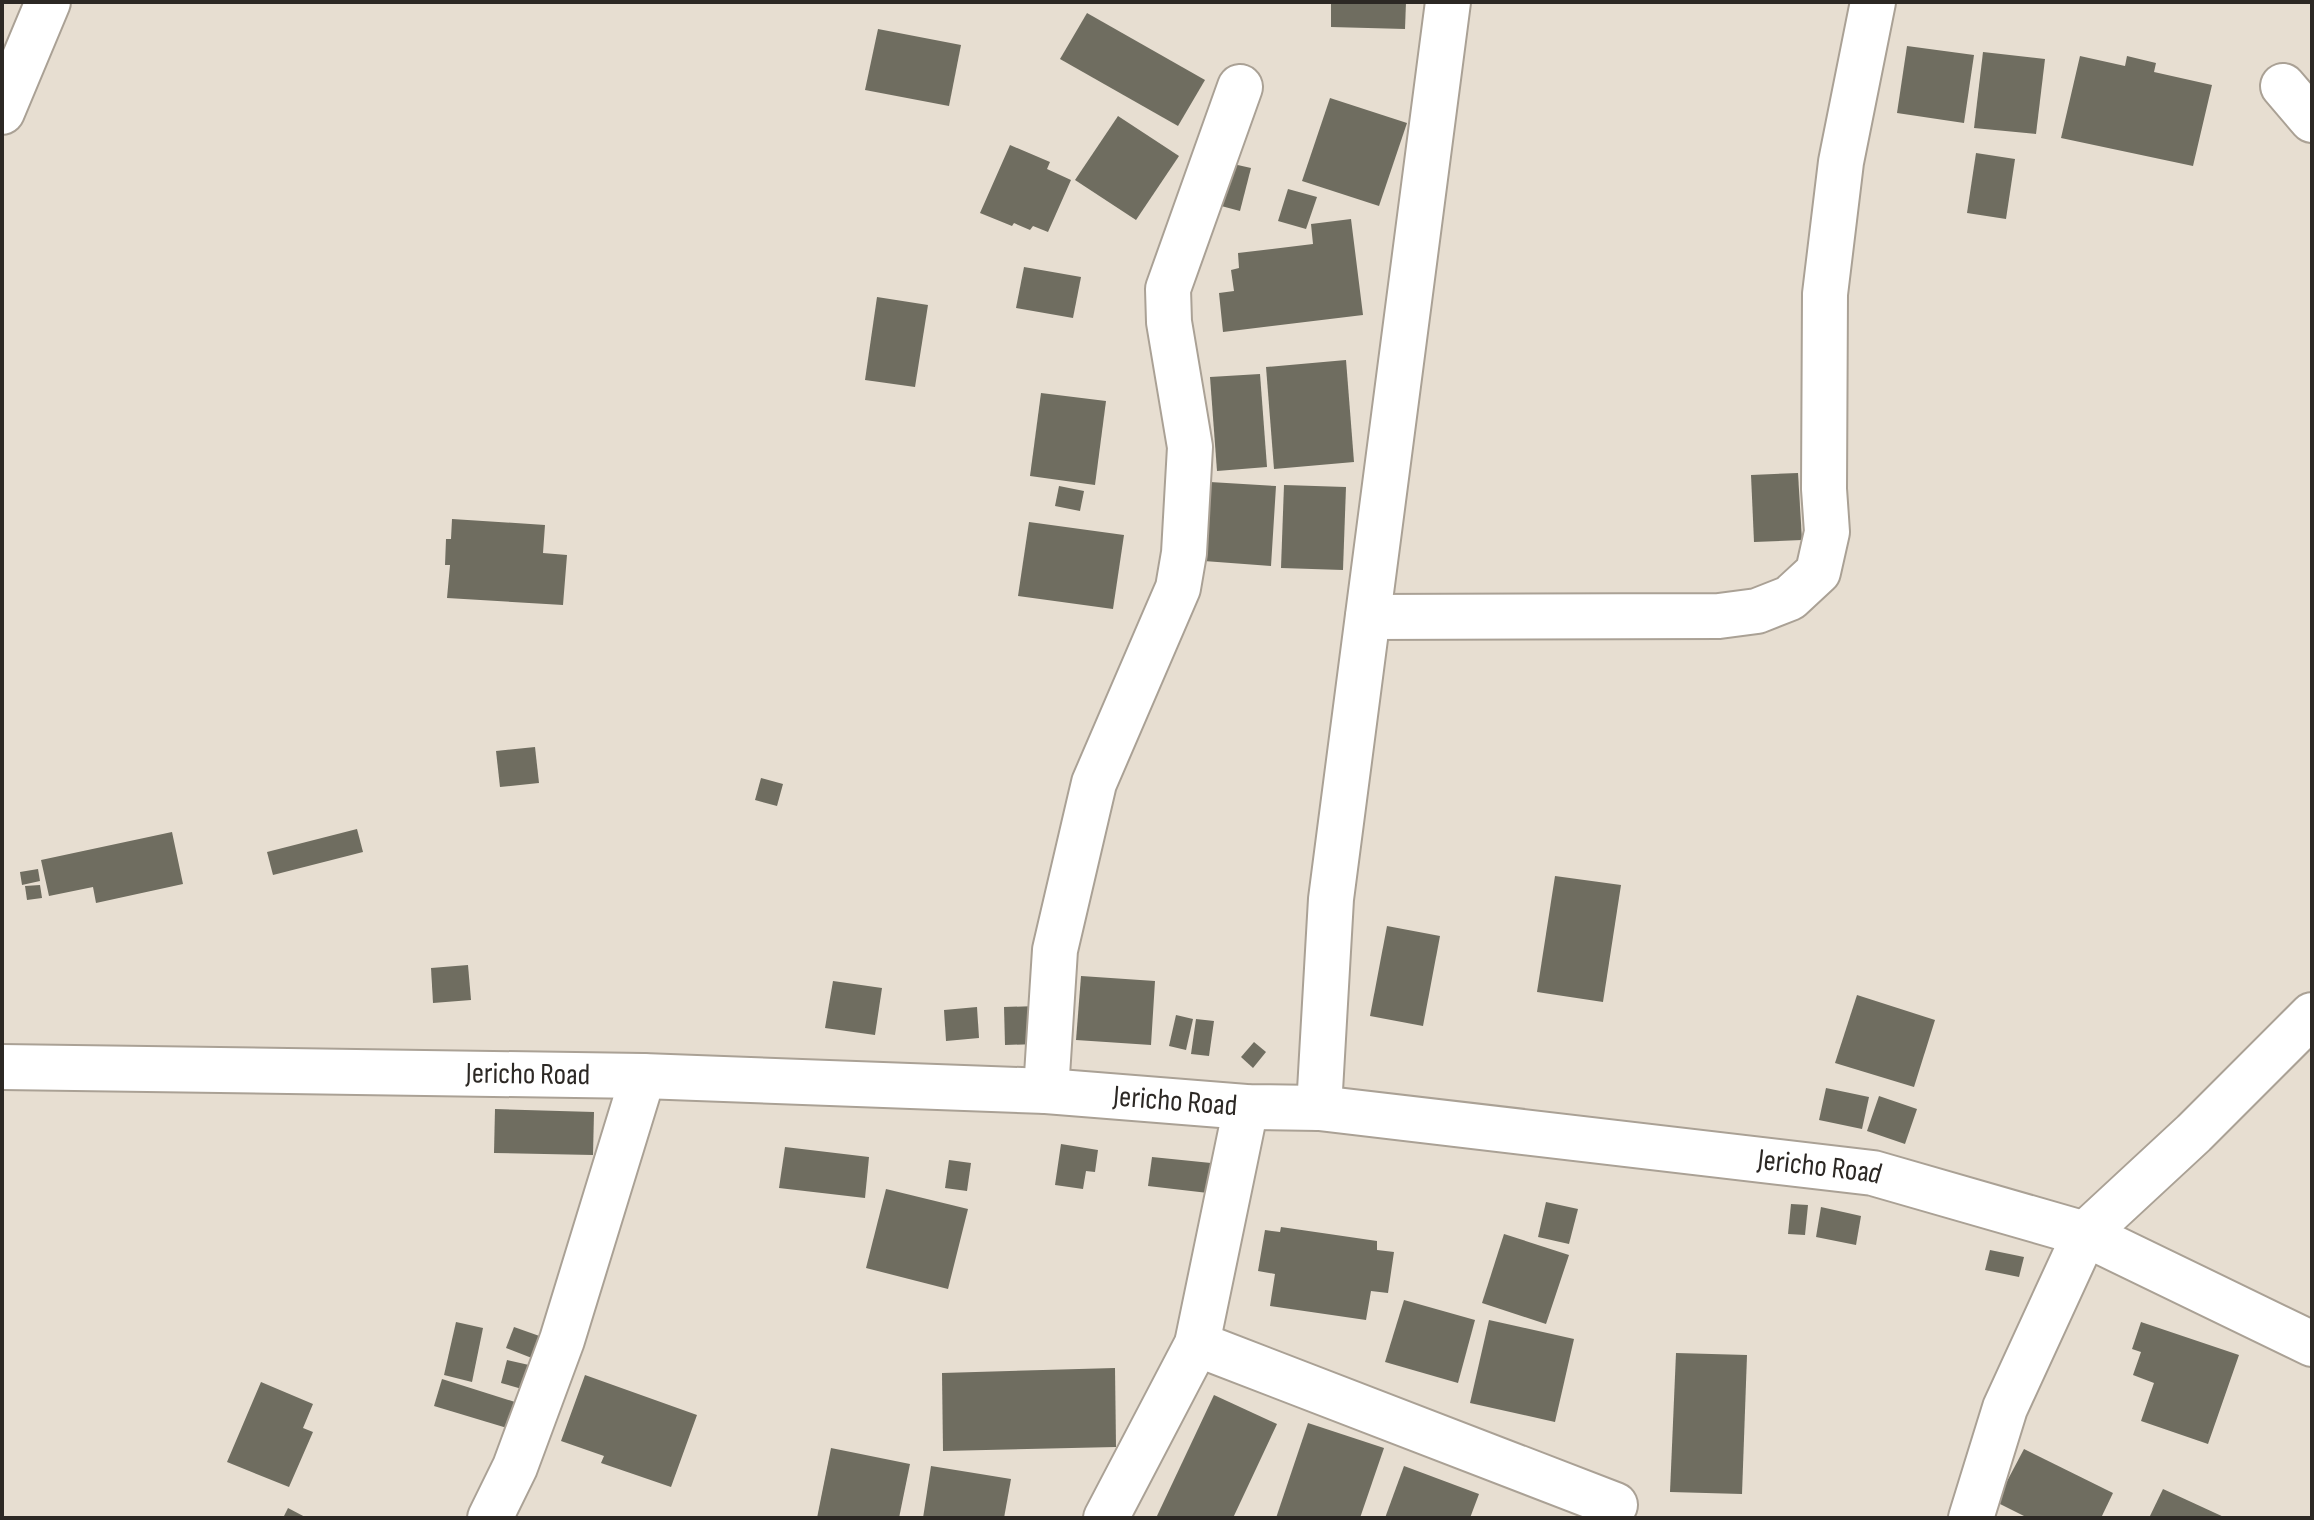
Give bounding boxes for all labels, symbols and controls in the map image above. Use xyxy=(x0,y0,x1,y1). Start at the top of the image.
street label: Jericho Road xyxy=(464,1055,590,1093)
street label: Jericho Road xyxy=(1111,1078,1239,1124)
street label: Jericho Road xyxy=(1755,1141,1886,1193)

